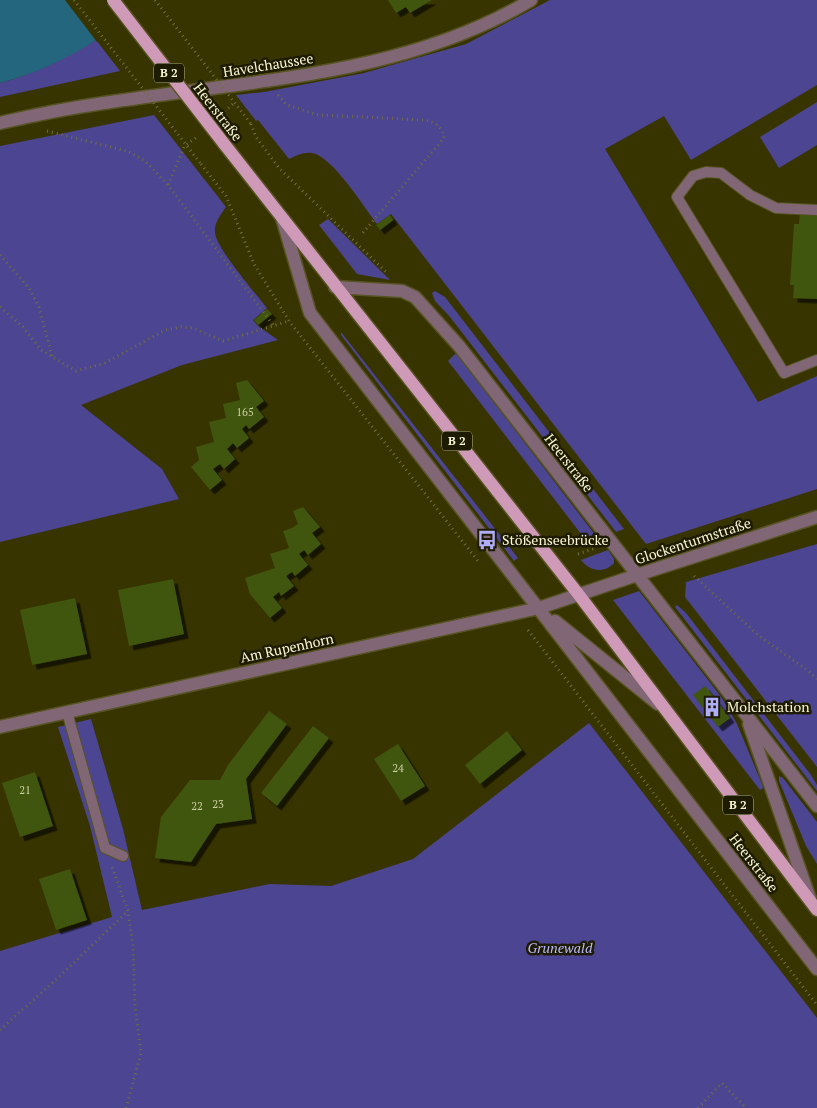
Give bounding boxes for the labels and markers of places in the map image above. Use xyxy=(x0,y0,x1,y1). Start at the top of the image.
bus stop icon: Stößenseebrücke xyxy=(476,529,498,551)
place label: Stößenseebrücke xyxy=(502,530,609,549)
building icon: Molchstation xyxy=(701,696,723,718)
place label: Molchstation xyxy=(727,697,810,716)

